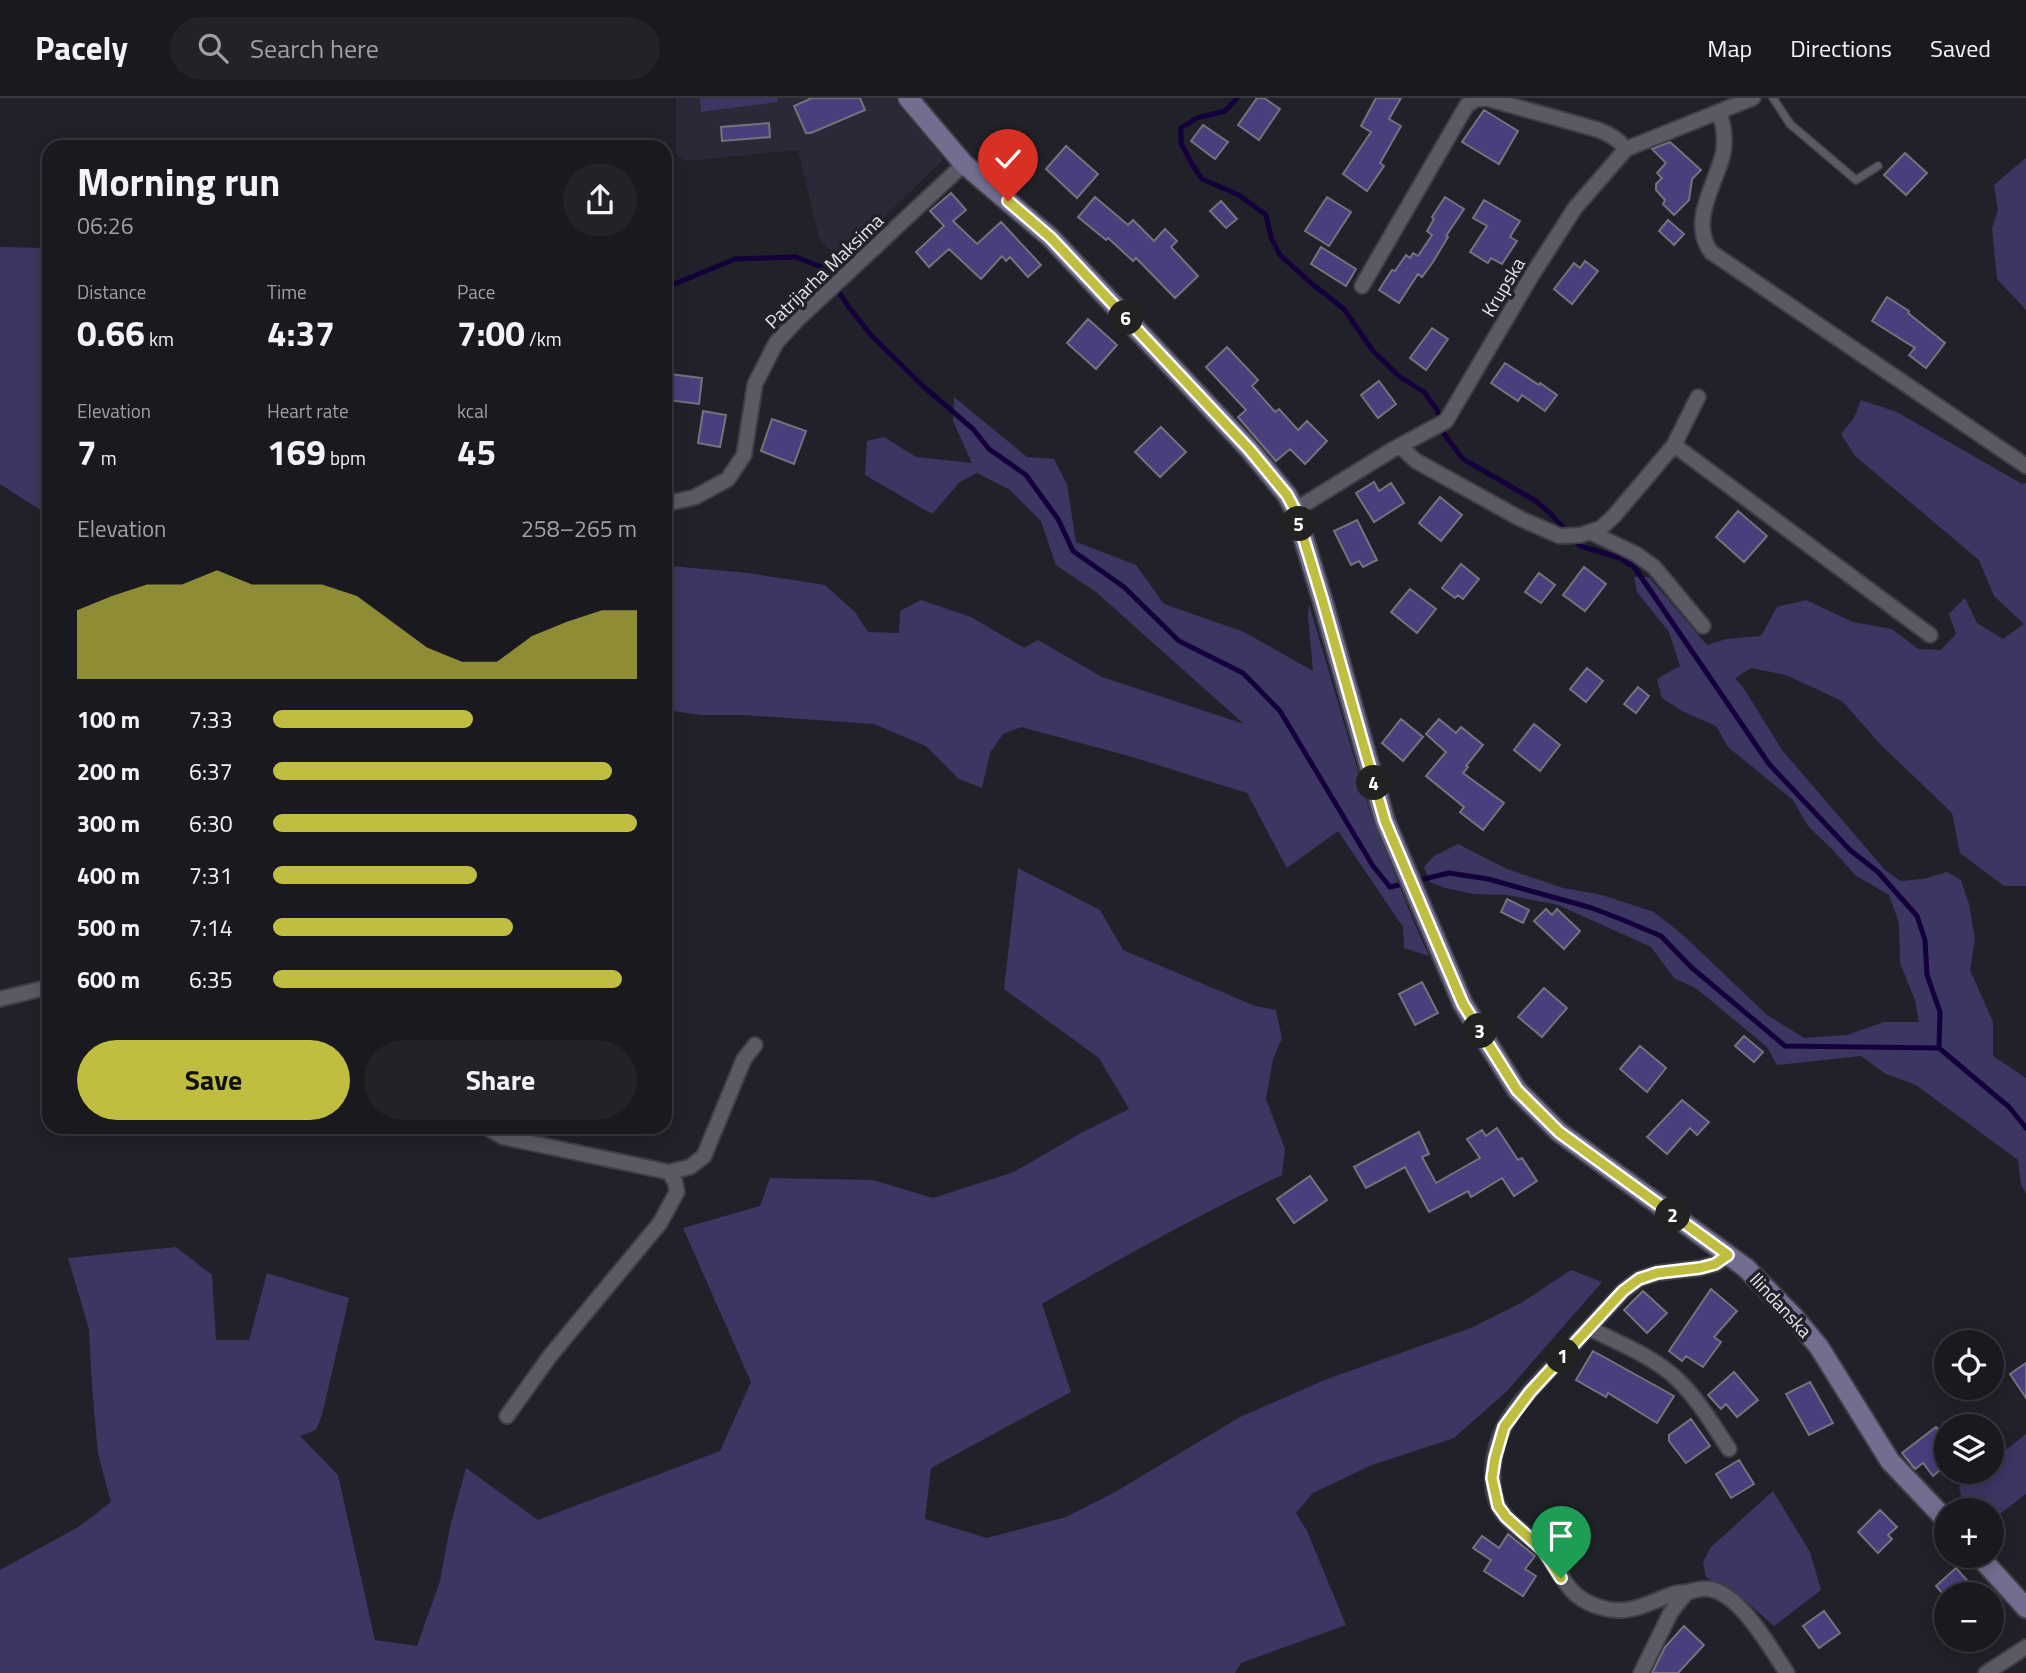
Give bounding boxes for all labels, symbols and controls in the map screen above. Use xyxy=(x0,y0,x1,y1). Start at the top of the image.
search box xyxy=(170,17,660,80)
text: Pacely xyxy=(35,23,128,73)
icon: search xyxy=(194,29,232,67)
text: Search here xyxy=(250,29,379,68)
text: Map xyxy=(1707,30,1752,66)
text: Directions xyxy=(1790,30,1892,66)
text: Saved xyxy=(1930,30,1991,66)
pin xyxy=(978,129,1038,201)
icon: check xyxy=(989,140,1027,178)
text: Morning run xyxy=(77,153,280,211)
button: share xyxy=(563,163,637,237)
street label: Patrijarha Maksima xyxy=(758,206,890,335)
text: 06:26 xyxy=(77,208,134,243)
street label: Krupska xyxy=(1473,251,1532,322)
text: Distance xyxy=(77,277,146,306)
text: Time xyxy=(267,277,307,306)
text: Pace xyxy=(457,277,495,306)
pin: 6 xyxy=(1108,300,1144,336)
text: 6 xyxy=(1120,303,1131,332)
text: 0.66 xyxy=(77,306,145,360)
text: 4:37 xyxy=(267,306,335,360)
text: 7:00 xyxy=(457,306,525,360)
text: km xyxy=(145,324,174,353)
text: /km xyxy=(525,324,562,353)
text: Elevation xyxy=(77,396,151,425)
text: Heart rate xyxy=(267,396,349,425)
text: kcal xyxy=(457,396,488,425)
text: 7 xyxy=(77,425,97,479)
text: 169 xyxy=(267,425,326,479)
text: 45 xyxy=(457,425,496,479)
text: m xyxy=(97,443,117,472)
text: bpm xyxy=(326,443,366,472)
pin: 5 xyxy=(1282,506,1316,542)
text: 5 xyxy=(1293,509,1304,538)
text: Elevation xyxy=(77,511,166,546)
text: 258–265 m xyxy=(521,511,637,546)
text: 100 m xyxy=(77,702,140,737)
text: 7:33 xyxy=(189,702,233,737)
text: 200 m xyxy=(77,754,140,789)
text: 6:37 xyxy=(189,754,233,789)
pin: 4 xyxy=(1356,766,1392,800)
text: 4 xyxy=(1368,768,1379,797)
text: 300 m xyxy=(77,806,140,841)
text: 6:30 xyxy=(189,806,233,841)
text: 400 m xyxy=(77,858,140,893)
text: 7:31 xyxy=(189,858,233,893)
text: 500 m xyxy=(77,910,140,945)
text: 7:14 xyxy=(189,910,233,945)
text: 600 m xyxy=(77,962,140,997)
text: 6:35 xyxy=(189,962,233,997)
pin: 3 xyxy=(1462,1014,1498,1048)
text: 3 xyxy=(1474,1016,1485,1045)
button: Save xyxy=(77,1040,350,1120)
button: Share xyxy=(364,1040,637,1120)
pin: 2 xyxy=(1656,1198,1690,1232)
text: 2 xyxy=(1667,1200,1678,1229)
street label: Ilindanska xyxy=(1743,1265,1820,1344)
map controls xyxy=(1934,1330,2004,1652)
button: locate xyxy=(1934,1330,2004,1400)
pin: 1 xyxy=(1546,1338,1580,1374)
text: 1 xyxy=(1557,1341,1568,1370)
button: layers xyxy=(1934,1414,2004,1484)
button: + xyxy=(1934,1498,2004,1568)
pin xyxy=(1531,1506,1591,1578)
icon: arrive xyxy=(1542,1517,1580,1555)
button: − xyxy=(1934,1582,2004,1652)

